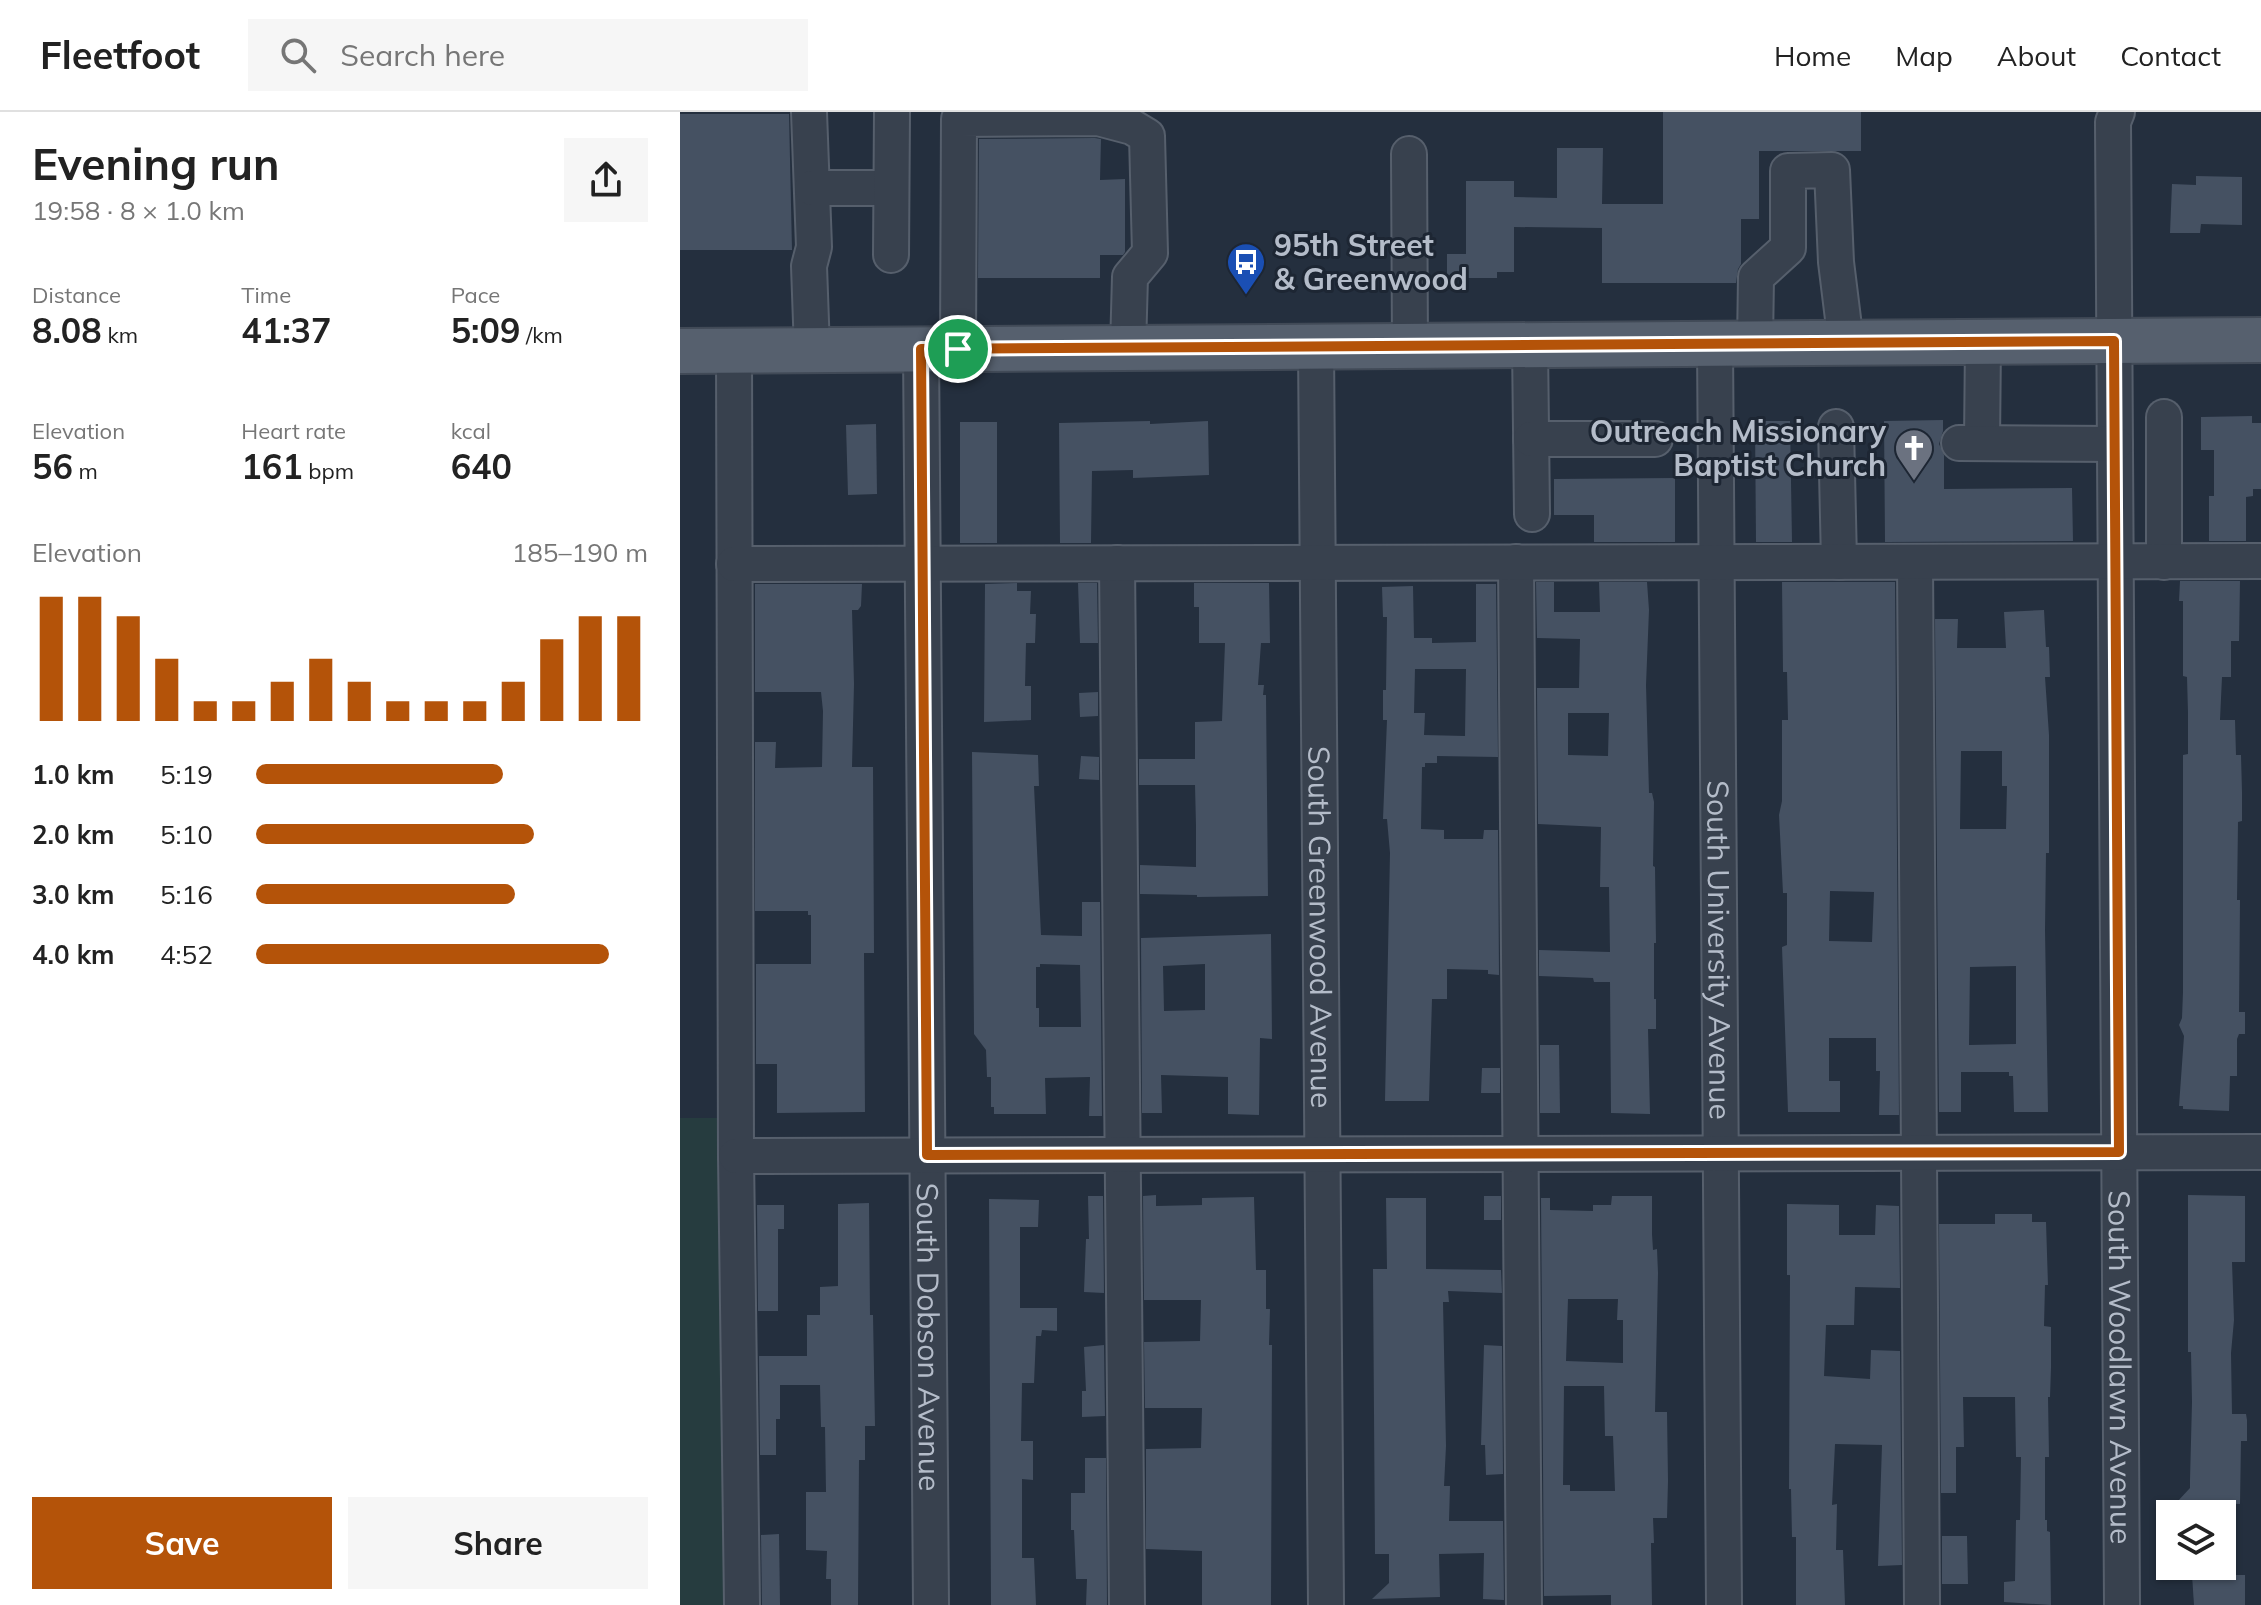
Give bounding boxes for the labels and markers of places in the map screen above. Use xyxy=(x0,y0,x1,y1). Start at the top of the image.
place label: 95th Street & Greenwood xyxy=(1274,226,1468,298)
bus stop icon: 95th Street & Greenwood xyxy=(1225,241,1267,296)
pin xyxy=(924,315,992,383)
place label: Outreach Missionary Baptist Church xyxy=(1590,412,1887,484)
church icon: Outreach Missionary Baptist Church xyxy=(1893,427,1935,482)

